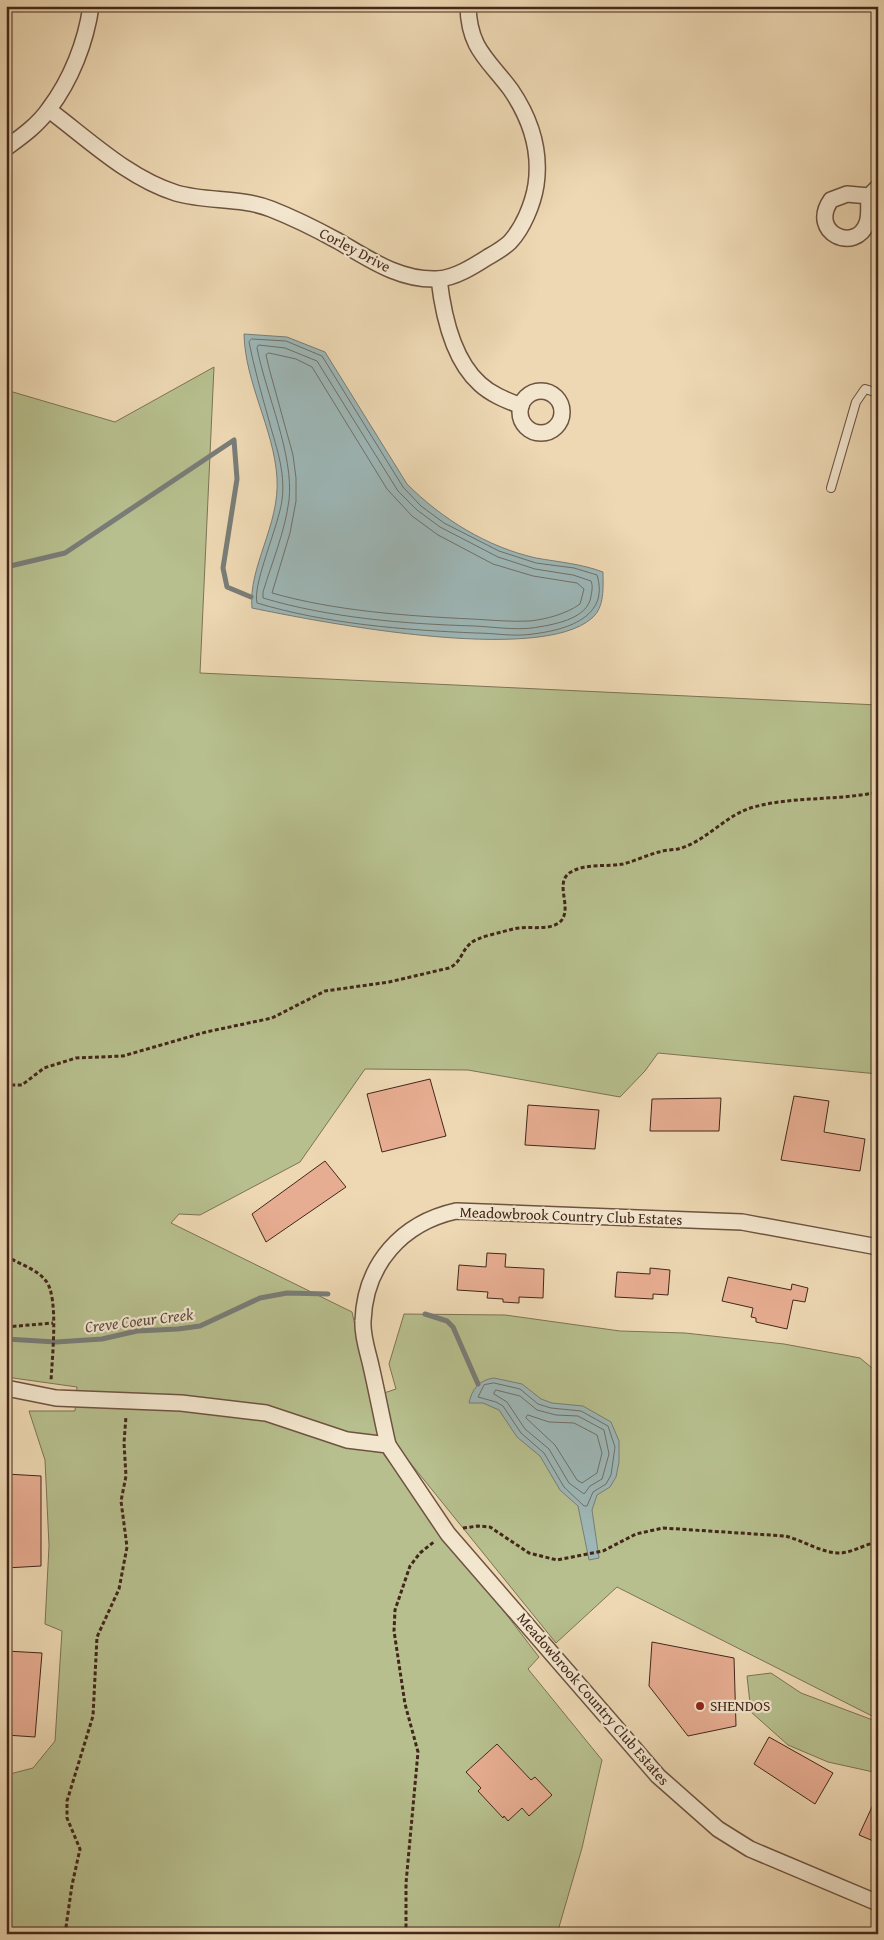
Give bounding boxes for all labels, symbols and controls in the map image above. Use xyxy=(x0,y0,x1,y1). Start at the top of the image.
street label: Corley Drive xyxy=(316,222,394,277)
street label: Meadowbrook Country Club Estates xyxy=(459,1201,683,1230)
water label: Creve Coeur Creek xyxy=(83,1301,195,1339)
street label: Meadowbrook Country Club Estates xyxy=(512,1608,674,1790)
place label: SHENDOS xyxy=(710,1695,770,1716)
marker: SHENDOS xyxy=(694,1700,706,1712)

